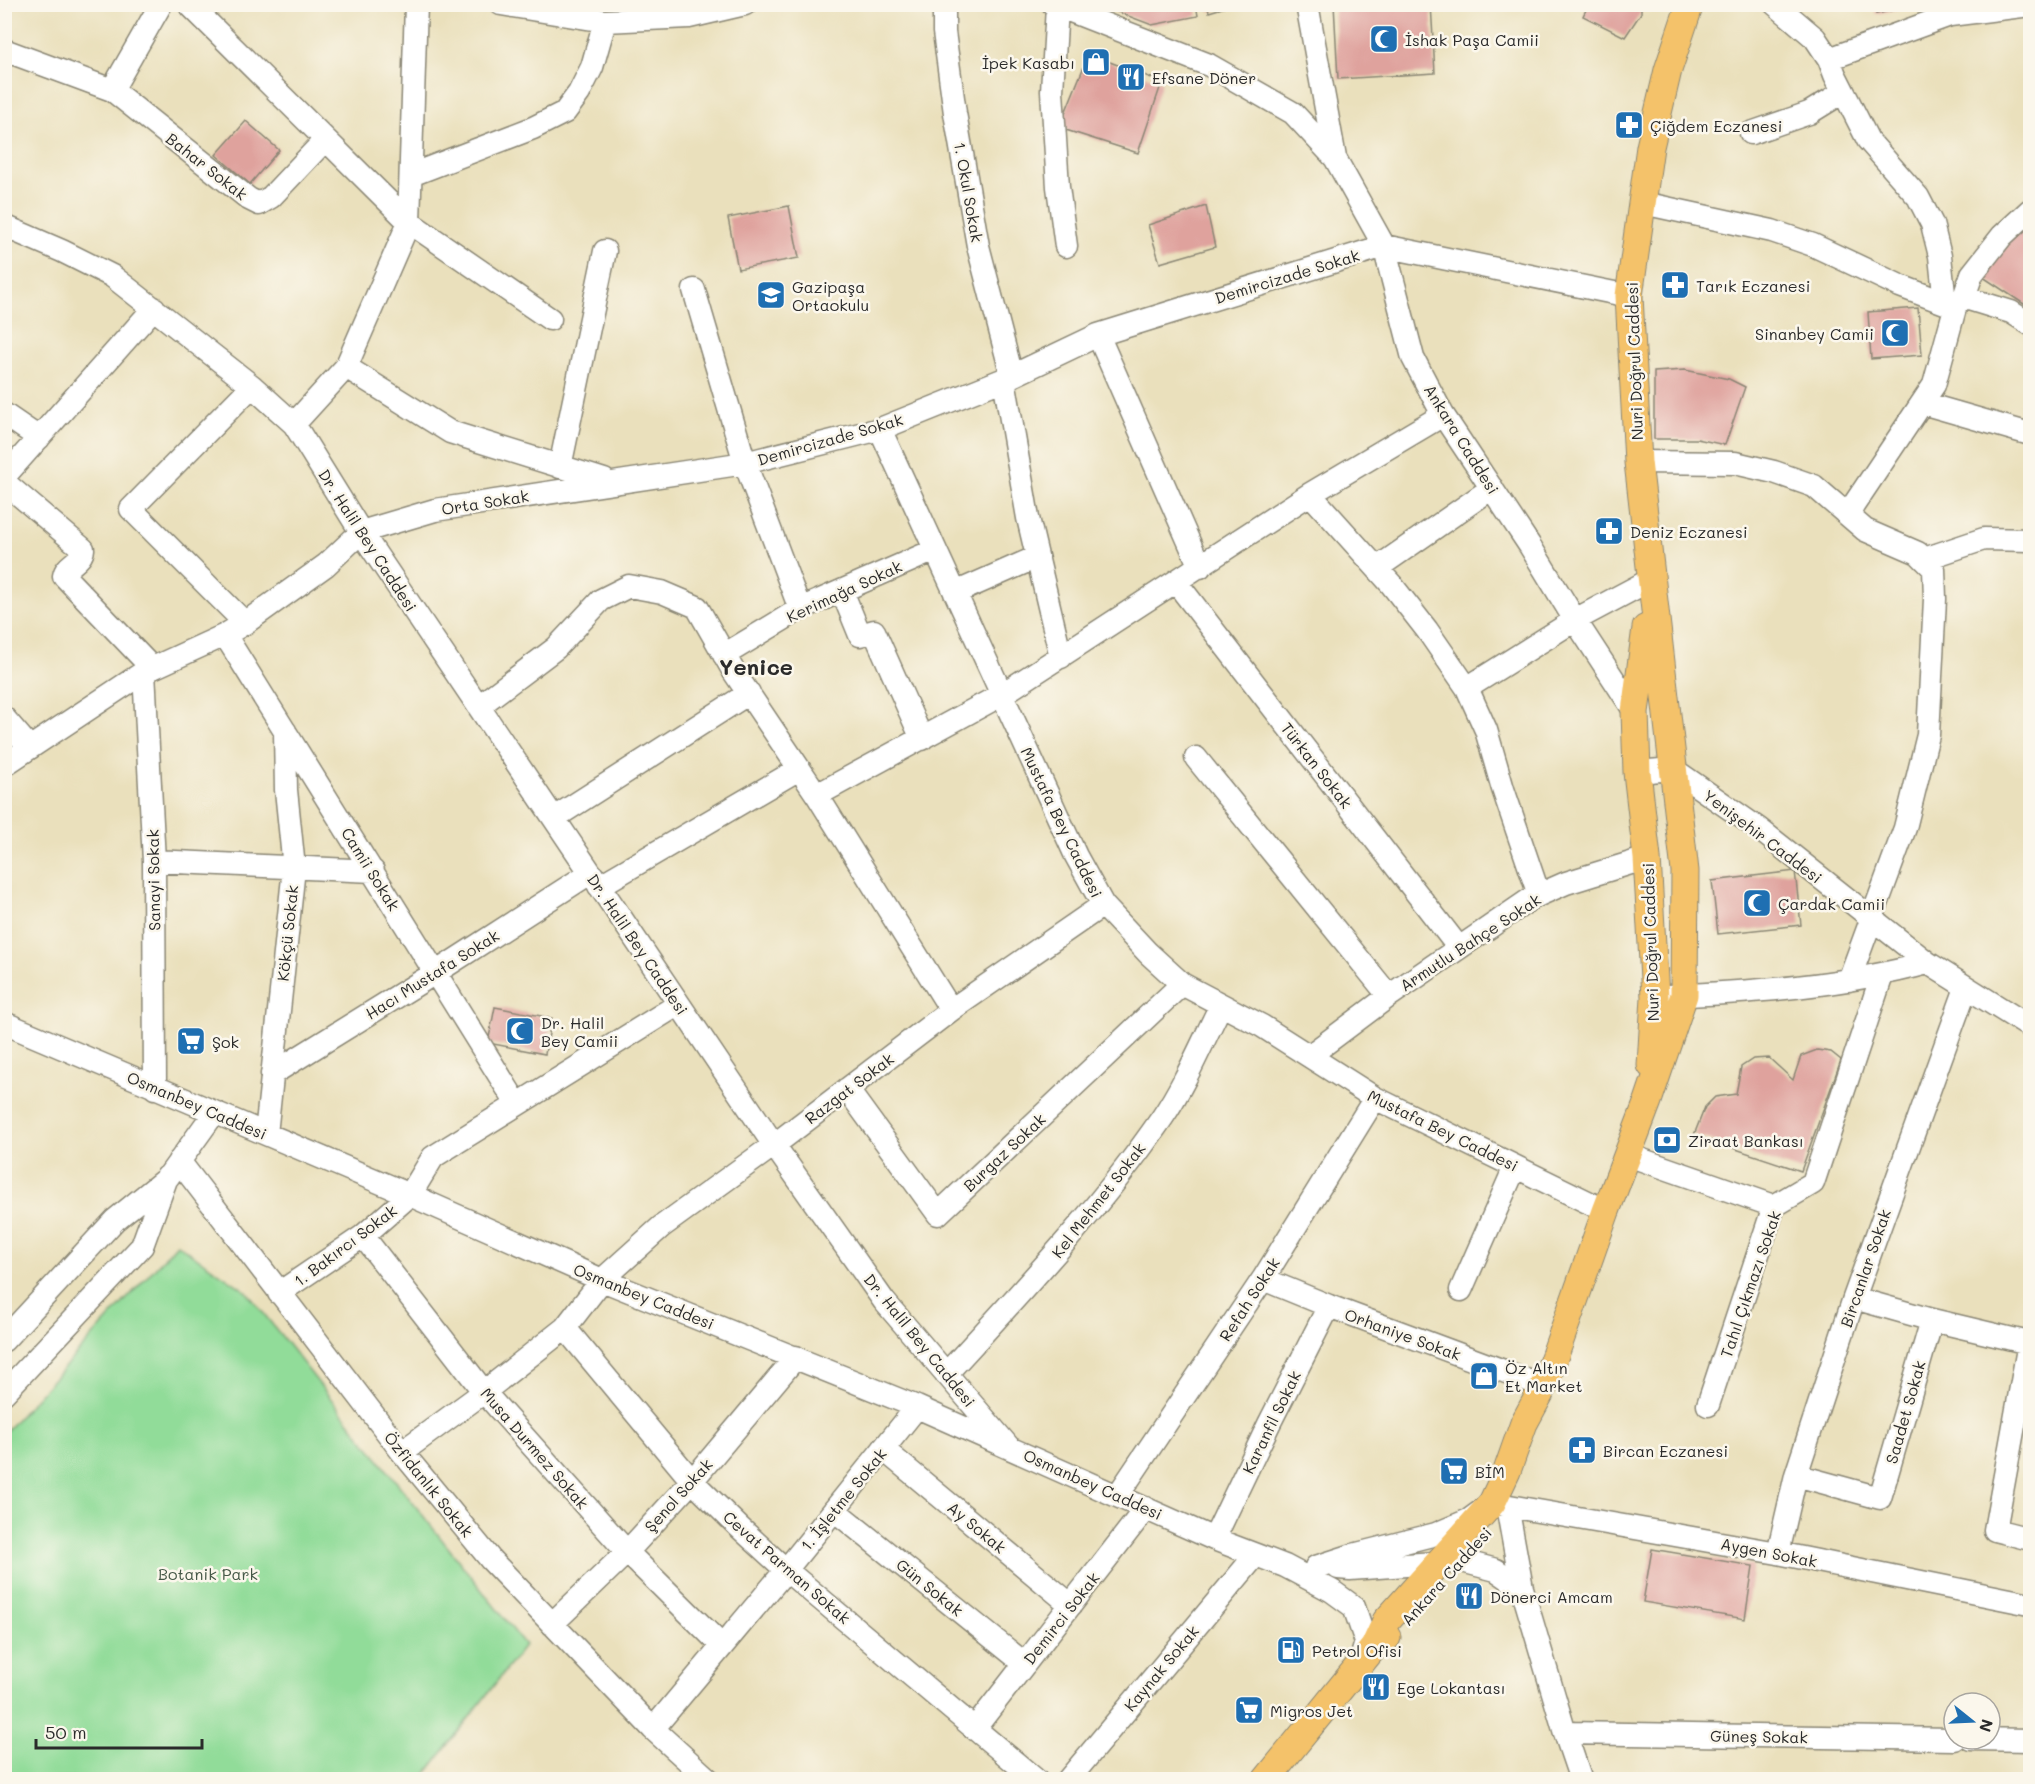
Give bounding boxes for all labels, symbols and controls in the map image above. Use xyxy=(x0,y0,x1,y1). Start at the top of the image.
mosque icon: İshak Paşa Camii xyxy=(1368,23,1400,55)
place label: İshak Paşa Camii xyxy=(1405,29,1539,50)
shop icon: İpek Kasabı xyxy=(1080,46,1112,78)
place label: İpek Kasabı xyxy=(982,52,1075,73)
restaurant icon: Efsane Döner xyxy=(1115,61,1147,93)
place label: Efsane Döner xyxy=(1152,67,1256,88)
pharmacy icon: Çiğdem Eczanesi xyxy=(1613,109,1645,141)
place label: Çiğdem Eczanesi xyxy=(1650,115,1782,136)
street label: Bahar Sokak xyxy=(162,128,252,204)
street label: 1. Okul Sokak xyxy=(950,140,988,244)
street label: Demircizade Sokak xyxy=(1212,244,1362,308)
pharmacy icon: Tarık Eczanesi xyxy=(1659,269,1691,301)
place label: Tarık Eczanesi xyxy=(1696,275,1810,296)
place label: Gazipaşa Ortaokulu xyxy=(792,276,869,315)
school or university icon: Gazipaşa Ortaokulu xyxy=(755,279,787,311)
street label: Nuri Doğrul Caddesi xyxy=(1621,281,1647,441)
mosque icon: Sinanbey Camii xyxy=(1879,317,1911,349)
place label: Sinanbey Camii xyxy=(1755,323,1874,344)
street label: Ankara Caddesi xyxy=(1420,380,1504,498)
street label: Demircizade Sokak xyxy=(755,408,905,470)
street label: Dr. Halil Bey Caddesi xyxy=(314,465,422,615)
street label: Orta Sokak xyxy=(440,485,530,519)
pharmacy icon: Deniz Eczanesi xyxy=(1593,515,1625,547)
place label: Deniz Eczanesi xyxy=(1630,521,1748,542)
street label: Kerimağa Sokak xyxy=(783,555,905,627)
district label: Yenice xyxy=(719,652,793,681)
street label: Türkan Sokak xyxy=(1277,718,1357,812)
street label: Mustafa Bey Caddesi xyxy=(1016,743,1108,901)
street label: Yenişehir Caddesi xyxy=(1699,784,1827,888)
street label: Camii Sokak xyxy=(337,823,405,915)
street label: Sanayi Sokak xyxy=(142,829,164,931)
street label: Nuri Doğrul Caddesi xyxy=(1637,862,1663,1022)
street label: Dr. Halil Bey Caddesi xyxy=(583,869,693,1019)
street label: Kökçü Sokak xyxy=(272,884,302,982)
mosque icon: Çardak Camii xyxy=(1741,887,1773,919)
street label: Armutlu Bahçe Sokak xyxy=(1395,888,1545,996)
place label: Çardak Camii xyxy=(1778,893,1885,914)
street label: Hacı Mustafa Sokak xyxy=(361,924,503,1024)
place label: Dr. Halil Bey Camii xyxy=(541,1012,618,1051)
mosque icon: Dr. Halil Bey Camii xyxy=(504,1015,536,1047)
supermarket icon: Şok xyxy=(175,1025,207,1057)
place label: Şok xyxy=(212,1031,239,1052)
street label: Razgat Sokak xyxy=(800,1048,898,1128)
street label: Osmanbey Caddesi xyxy=(124,1066,270,1144)
street label: Mustafa Bey Caddesi xyxy=(1364,1084,1522,1176)
street label: Burgaz Sokak xyxy=(958,1108,1050,1196)
bank icon: Ziraat Bankası xyxy=(1651,1124,1683,1156)
place label: Ziraat Bankası xyxy=(1688,1130,1804,1151)
street label: Kel Mehmet Sokak xyxy=(1046,1138,1150,1262)
street label: 1. Bakırcı Sokak xyxy=(289,1199,401,1291)
street label: Bircanlar Sokak xyxy=(1835,1206,1895,1330)
street label: Tahıl Çıkmazı Sokak xyxy=(1715,1208,1785,1360)
street label: Refah Sokak xyxy=(1214,1253,1284,1345)
street label: Osmanbey Caddesi xyxy=(571,1258,717,1334)
street label: Dr. Halil Bey Caddesi xyxy=(860,1269,980,1411)
street label: Orhaniye Sokak xyxy=(1342,1303,1464,1365)
place label: Öz Altın Et Market xyxy=(1505,1357,1583,1396)
street label: Saadet Sokak xyxy=(1880,1358,1930,1466)
shop icon: Öz Altın Et Market xyxy=(1468,1360,1500,1392)
street label: Karanfil Sokak xyxy=(1237,1367,1305,1477)
street label: Musa Durmez Sokak xyxy=(476,1383,594,1513)
street label: Özfidanlık Sokak xyxy=(380,1427,478,1541)
pharmacy icon: Bircan Eczanesi xyxy=(1566,1434,1598,1466)
place label: Bircan Eczanesi xyxy=(1603,1440,1728,1461)
street label: 1. İşletme Sokak xyxy=(795,1443,891,1555)
street label: Osmanbey Caddesi xyxy=(1020,1444,1166,1524)
street label: Şenol Sokak xyxy=(639,1454,717,1536)
supermarket icon: BİM xyxy=(1438,1455,1470,1487)
place label: BİM xyxy=(1475,1461,1505,1482)
street label: Ay Sokak xyxy=(943,1496,1011,1558)
street label: Cevat Parman Sokak xyxy=(719,1506,855,1628)
street label: Ankara Caddesi xyxy=(1396,1522,1496,1630)
street label: Aygen Sokak xyxy=(1719,1532,1819,1572)
street label: Gün Sokak xyxy=(892,1554,968,1620)
park label: Botanik Park xyxy=(158,1563,258,1584)
street label: Demirci Sokak xyxy=(1018,1568,1104,1668)
restaurant icon: Dönerci Amcam xyxy=(1453,1580,1485,1612)
place label: Dönerci Amcam xyxy=(1490,1586,1613,1607)
street label: Kaynak Sokak xyxy=(1119,1621,1203,1715)
fuel station icon: Petrol Ofisi xyxy=(1275,1634,1307,1666)
place label: Petrol Ofisi xyxy=(1312,1640,1402,1661)
restaurant icon: Ege Lokantası xyxy=(1360,1671,1392,1703)
place label: Ege Lokantası xyxy=(1397,1677,1506,1698)
north arrow xyxy=(1942,1691,2002,1751)
supermarket icon: Migros Jet xyxy=(1233,1694,1265,1726)
place label: Migros Jet xyxy=(1270,1700,1353,1721)
scale bar xyxy=(36,1712,202,1750)
text: N xyxy=(1975,1717,1999,1735)
text: 50 m xyxy=(45,1720,87,1744)
street label: Güneş Sokak xyxy=(1710,1725,1808,1747)

